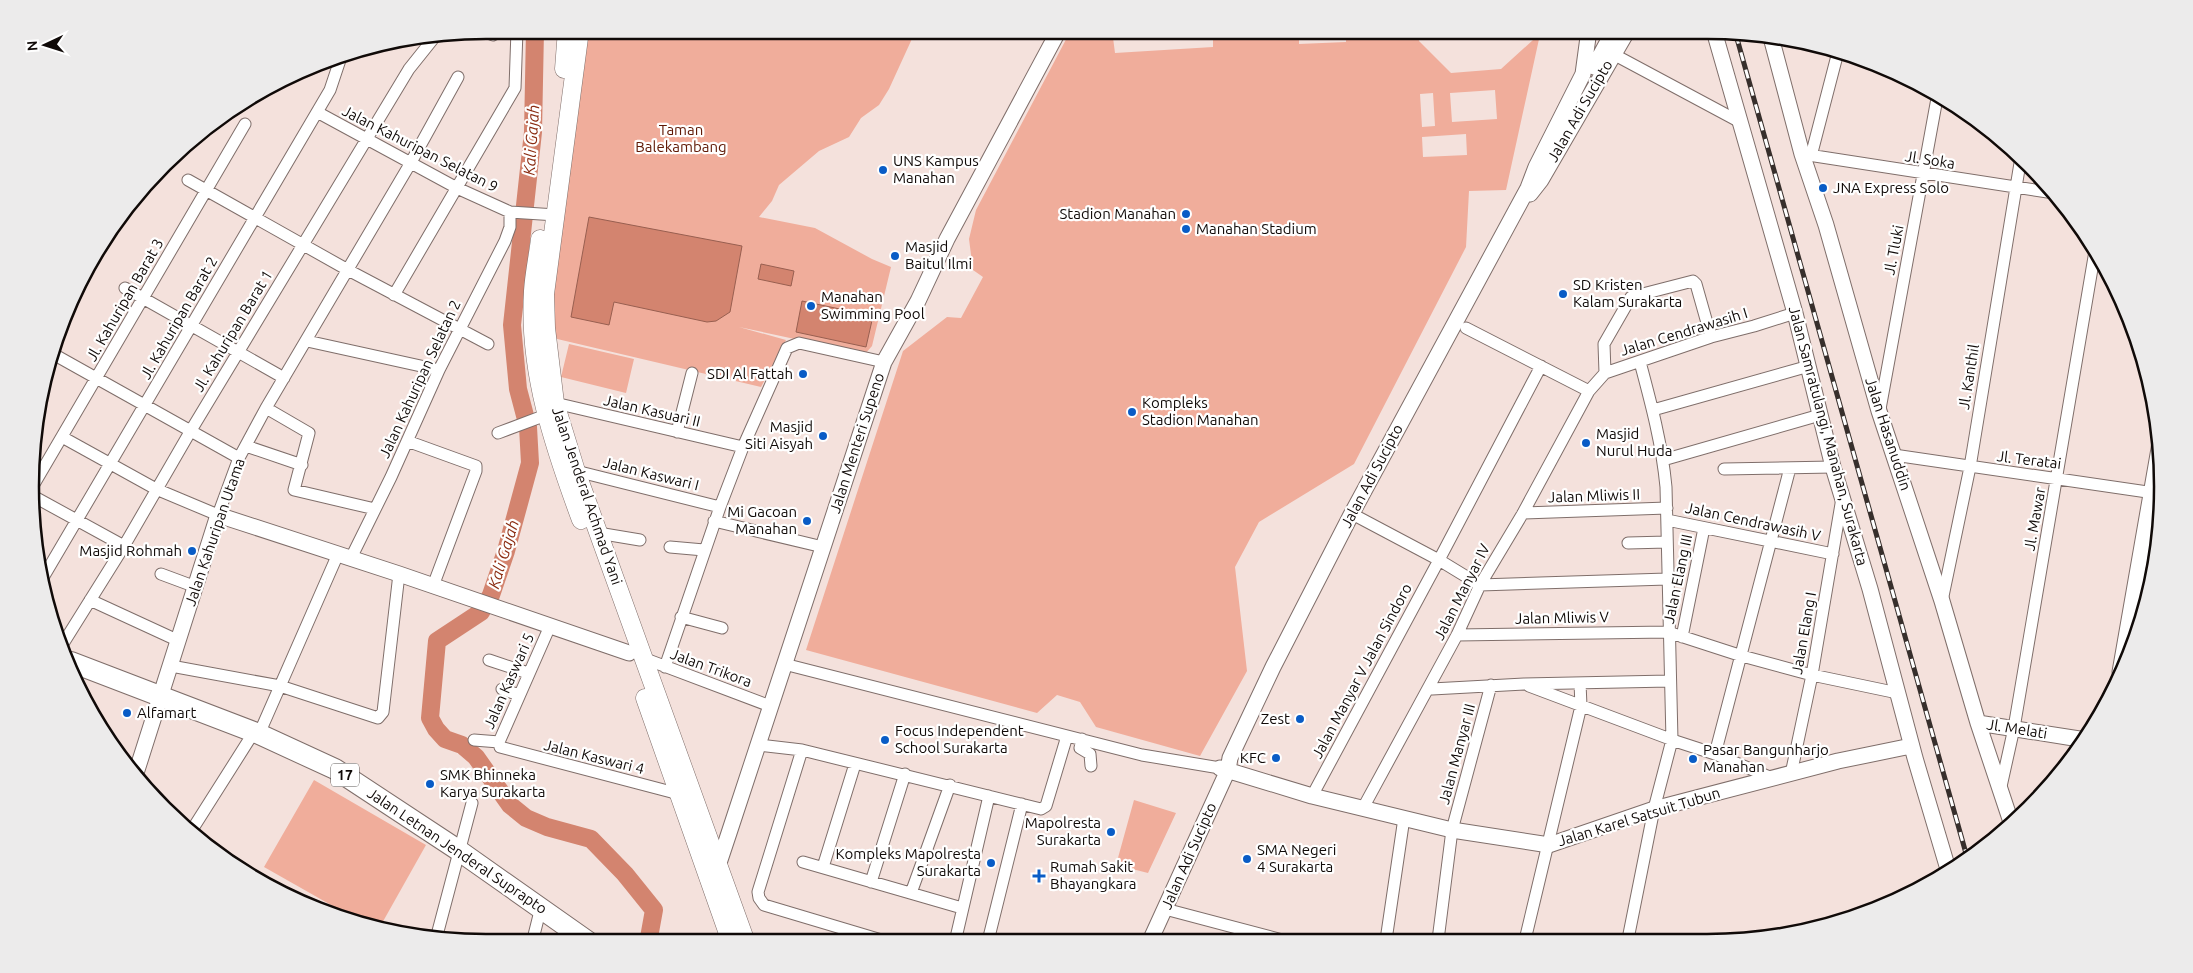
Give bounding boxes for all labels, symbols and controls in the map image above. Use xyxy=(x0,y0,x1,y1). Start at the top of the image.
north arrow xyxy=(20,20,70,70)
text: N xyxy=(24,40,40,52)
street label: Jalan Adi Sucipto xyxy=(1544,57,1616,165)
street label: Jalan Kahuripan Selatan 9 xyxy=(340,102,501,195)
water label: Kali Gajah xyxy=(520,104,542,176)
park label: Taman Balekambang xyxy=(635,121,727,155)
street label: Jl. Soka xyxy=(1904,147,1956,172)
place label: UNS Kampus Manahan xyxy=(893,152,979,186)
marker: UNS Kampus Manahan xyxy=(877,164,889,176)
place label: JNA Express Solo xyxy=(1833,179,1949,196)
marker: JNA Express Solo xyxy=(1817,182,1829,194)
place label: Stadion Manahan xyxy=(1060,205,1176,222)
marker: Stadion Manahan xyxy=(1180,208,1192,220)
place label: Manahan Stadium xyxy=(1196,220,1317,237)
marker: Manahan Stadium xyxy=(1180,223,1192,235)
street label: Jl. Tluki xyxy=(1880,223,1907,276)
street label: Jl. Kahuripan Barat 3 xyxy=(83,235,167,364)
place label: Masjid Baitul Ilmi xyxy=(905,238,972,272)
marker: Masjid Baitul Ilmi xyxy=(889,250,901,262)
street label: Jl. Kahuripan Barat 2 xyxy=(137,253,221,382)
street label: Jl. Kahuripan Barat 1 xyxy=(190,267,276,395)
place label: SD Kristen Kalam Surakarta xyxy=(1573,276,1682,310)
place label: Manahan Swimming Pool xyxy=(821,288,925,322)
marker: SD Kristen Kalam Surakarta xyxy=(1557,288,1569,300)
street label: Jalan Kahuripan Selatan 2 xyxy=(375,297,464,461)
marker: Manahan Swimming Pool xyxy=(805,300,817,312)
street label: Jalan Cendrawasih I xyxy=(1618,304,1750,359)
street label: Jalan Samratulangi, Manahan, Surakarta xyxy=(1786,304,1871,568)
street label: Jl. Kanthil xyxy=(1955,343,1982,411)
place label: SDI Al Fattah xyxy=(707,365,793,382)
marker: SDI Al Fattah xyxy=(797,368,809,380)
street label: Jalan Menteri Supeno xyxy=(826,371,887,515)
street label: Jalan Hasanuddin xyxy=(1862,375,1915,493)
street label: Jalan Kasuari II xyxy=(602,391,702,430)
place label: Kompleks Stadion Manahan xyxy=(1142,394,1259,428)
street label: Jalan Jenderal Achmad Yani xyxy=(549,405,626,587)
marker: Kompleks Stadion Manahan xyxy=(1126,406,1138,418)
place label: Masjid Siti Aisyah xyxy=(745,418,813,452)
street label: Jalan Adi Sucipto xyxy=(1337,421,1406,530)
place label: Masjid Nurul Huda xyxy=(1596,425,1672,459)
marker: Masjid Siti Aisyah xyxy=(817,430,829,442)
marker: Masjid Nurul Huda xyxy=(1580,437,1592,449)
street label: Jl. Teratai xyxy=(1996,447,2062,472)
street label: Jalan Kaswari I xyxy=(601,453,701,494)
street label: Jalan Kahuripan Utama xyxy=(181,456,248,608)
street label: Jalan Mliwis II xyxy=(1548,485,1640,506)
street label: Jl. Mawar xyxy=(2021,486,2049,552)
street label: Jalan Cendrawasih V xyxy=(1684,499,1823,544)
place label: Mi Gacoan Manahan xyxy=(727,503,797,537)
marker: Mi Gacoan Manahan xyxy=(801,515,813,527)
water label: Kali Gajah xyxy=(484,517,522,591)
street label: Jalan Elang III xyxy=(1660,533,1695,625)
street label: Jalan Manyar IV xyxy=(1430,541,1493,643)
place label: Masjid Rohmah xyxy=(79,542,182,559)
marker: Masjid Rohmah xyxy=(186,545,198,557)
street label: Jalan Manyar V Jalan Sindoro xyxy=(1308,580,1415,761)
street label: Jalan Elang I xyxy=(1788,590,1819,675)
street label: Jalan Mliwis V xyxy=(1515,608,1610,627)
street label: Jalan Kaswari 5 xyxy=(480,630,537,731)
street label: Jalan Trikora xyxy=(668,645,754,690)
street label: Jalan Manyar III xyxy=(1435,702,1478,806)
place label: Alfamart xyxy=(137,704,196,721)
marker: Alfamart xyxy=(121,707,133,719)
place label: Zest xyxy=(1261,710,1290,727)
marker: Zest xyxy=(1294,713,1306,725)
street label: Jl. Melati xyxy=(1986,715,2049,742)
place label: Focus Independent School Surakarta xyxy=(895,722,1024,756)
marker: Focus Independent School Surakarta xyxy=(879,734,891,746)
street label: Jalan Kaswari 4 xyxy=(542,736,646,777)
place label: Pasar Bangunharjo Manahan xyxy=(1703,741,1829,775)
place label: KFC xyxy=(1240,749,1266,766)
marker: KFC xyxy=(1270,752,1282,764)
marker: Pasar Bangunharjo Manahan xyxy=(1687,753,1699,765)
road number: 17 xyxy=(331,764,359,786)
place label: SMK Bhinneka Karya Surakarta xyxy=(440,766,546,800)
marker: SMK Bhinneka Karya Surakarta xyxy=(424,778,436,790)
street label: Jalan Letnan Jenderal Suprapto xyxy=(364,784,550,917)
street label: Jalan Karel Satsuit Tubun xyxy=(1556,784,1722,849)
street label: Jalan Adi Sucipto xyxy=(1157,800,1220,912)
place label: Mapolresta Surakarta xyxy=(1025,814,1101,848)
marker: Mapolresta Surakarta xyxy=(1105,826,1117,838)
place label: SMA Negeri 4 Surakarta xyxy=(1257,841,1336,875)
place label: Kompleks Mapolresta Surakarta xyxy=(836,845,981,879)
marker: SMA Negeri 4 Surakarta xyxy=(1241,853,1253,865)
marker: Kompleks Mapolresta Surakarta xyxy=(985,857,997,869)
place label: Rumah Sakit Bhayangkara xyxy=(1050,858,1137,892)
marker: Rumah Sakit Bhayangkara xyxy=(1032,869,1046,883)

